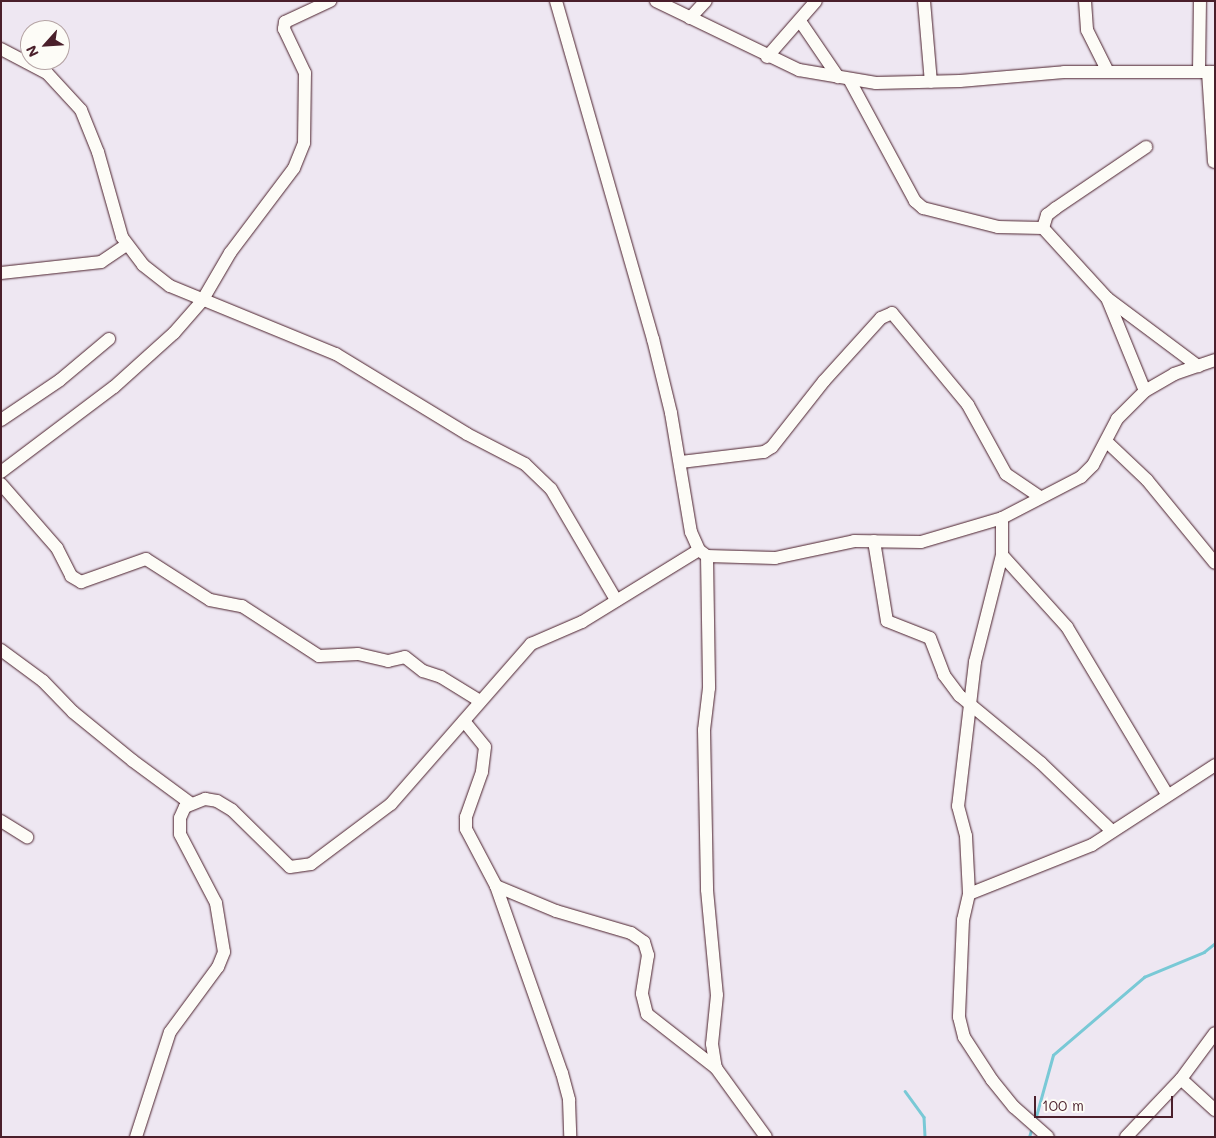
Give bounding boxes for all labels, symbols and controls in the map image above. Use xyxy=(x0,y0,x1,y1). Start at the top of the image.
north arrow xyxy=(20,20,70,70)
text: N xyxy=(21,42,43,60)
scale bar xyxy=(1036,1086,1175,1118)
text: 100 m xyxy=(1042,1095,1084,1115)

